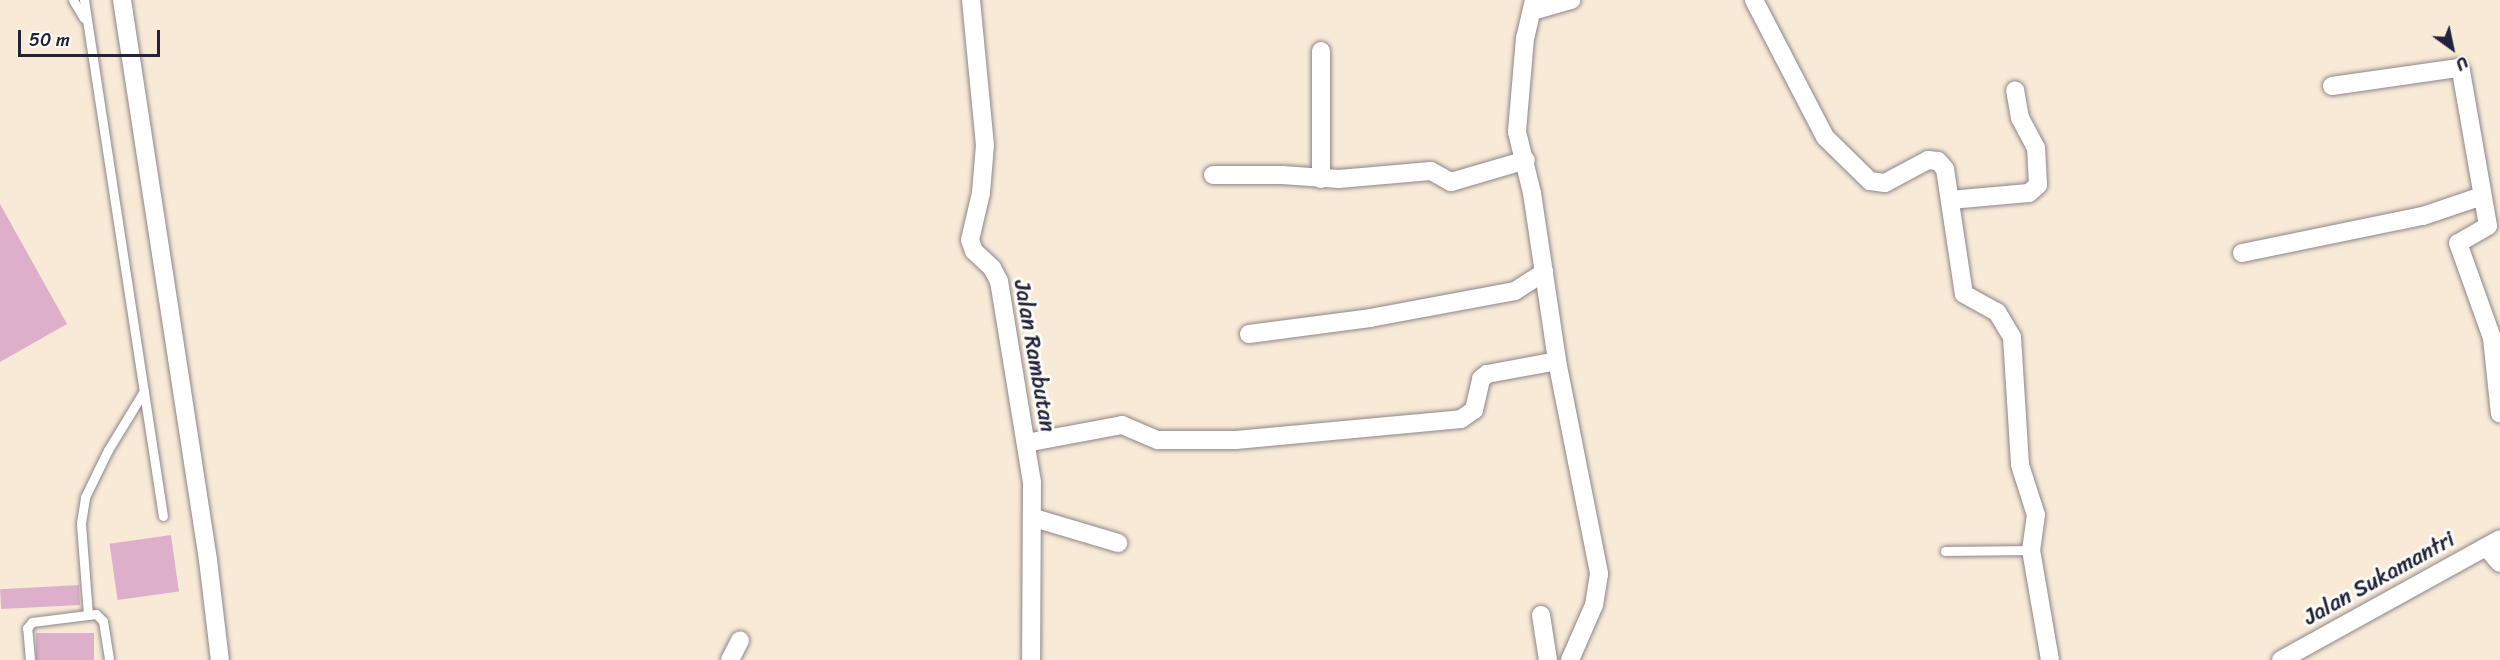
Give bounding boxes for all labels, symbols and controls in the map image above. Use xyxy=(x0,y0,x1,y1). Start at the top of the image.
scale bar xyxy=(21,18,164,56)
north arrow xyxy=(2422,18,2482,78)
text: 50 m xyxy=(29,24,70,56)
text: U xyxy=(2450,48,2474,79)
street label: Jalan Rambutan xyxy=(1009,278,1061,434)
street label: Jalan Sukamantri xyxy=(2299,525,2459,631)

